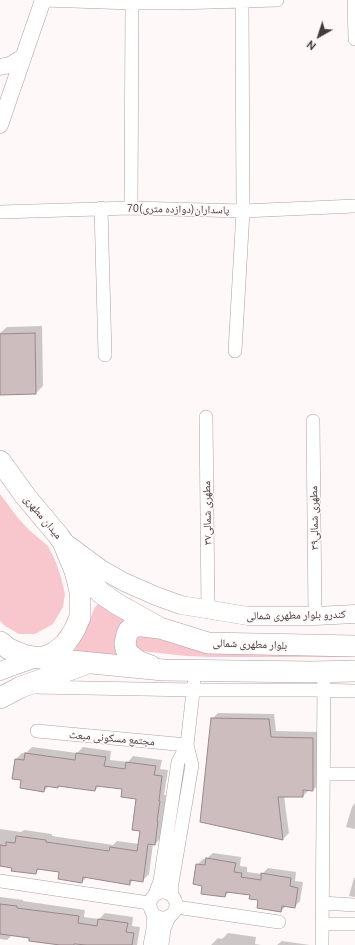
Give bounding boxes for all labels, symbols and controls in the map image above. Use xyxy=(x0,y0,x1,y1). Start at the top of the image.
north arrow xyxy=(299,16,339,56)
text: N xyxy=(304,38,318,53)
street label: 70پاسداران(دوازده متری) xyxy=(127,202,229,216)
street label: مطهرى شمالى۳۷ xyxy=(200,481,214,545)
street label: مطهرى شمالى۳۹ xyxy=(307,486,321,550)
street label: میدان مطهری xyxy=(21,492,65,542)
street label: کندرو بلوار مطهری شمالی xyxy=(246,608,346,622)
street label: بلوار مطهری شمالی xyxy=(212,636,288,652)
street label: مجتمع مسکونی مبعث xyxy=(69,728,155,748)

